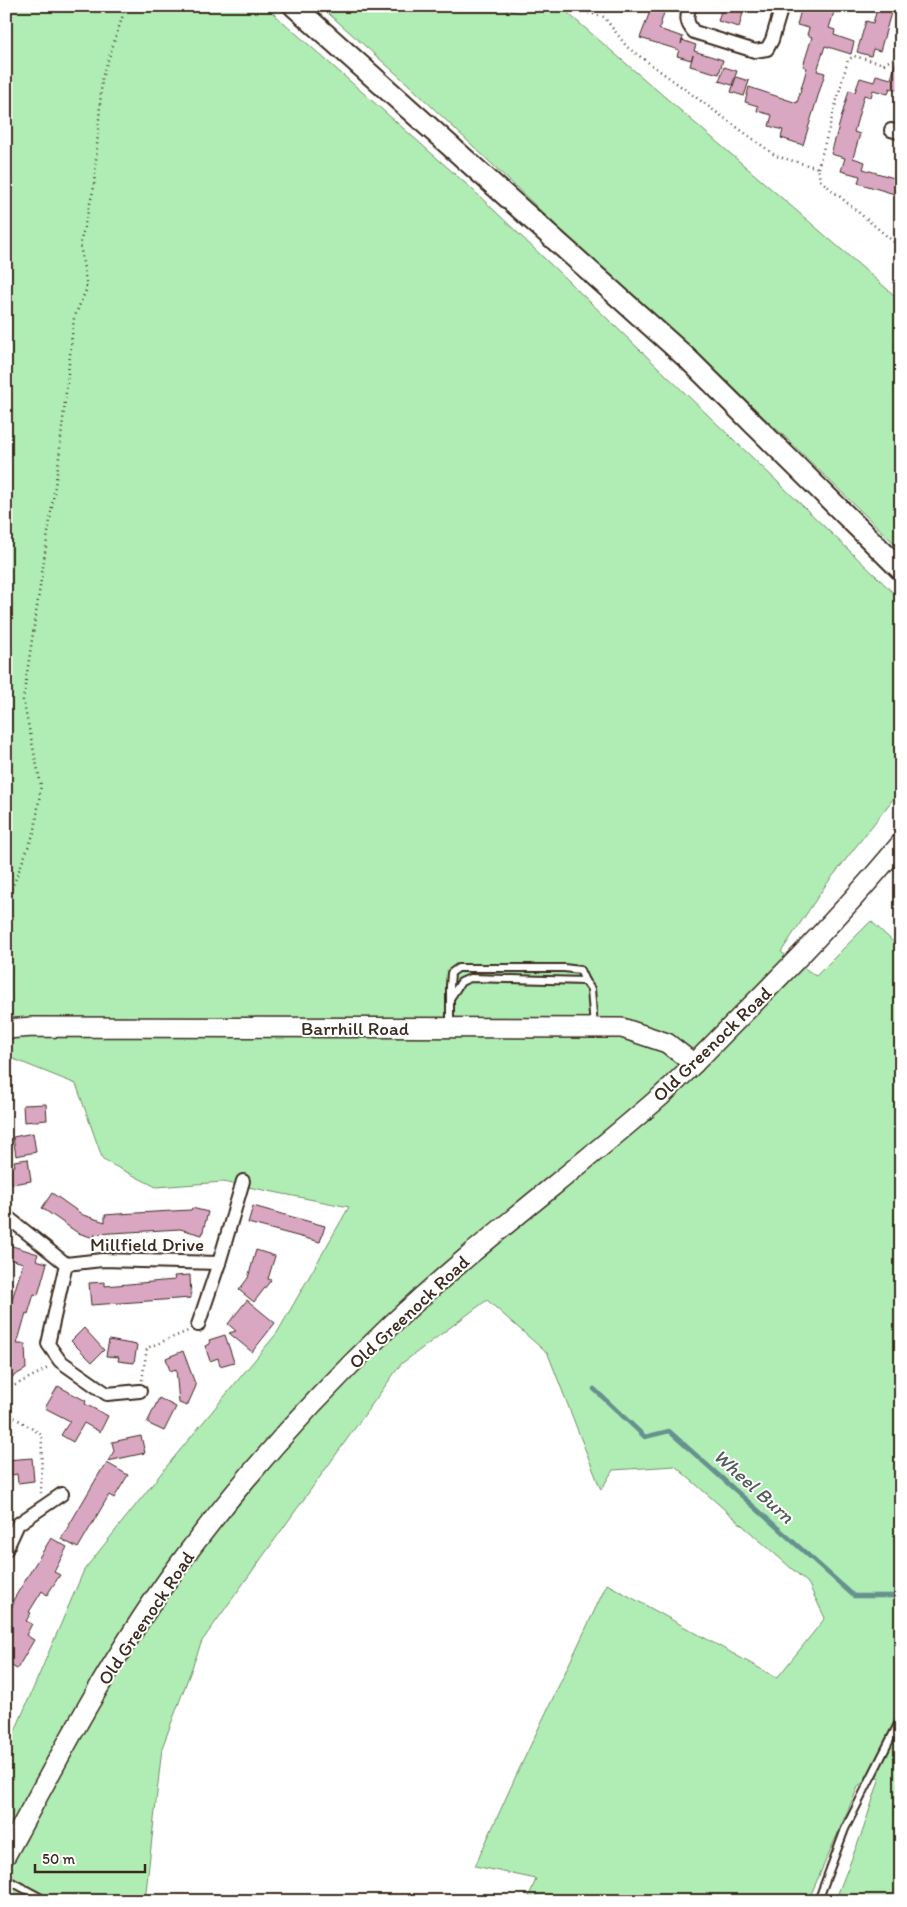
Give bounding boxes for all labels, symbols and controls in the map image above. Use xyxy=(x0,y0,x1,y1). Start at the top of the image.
street label: Old Greenock Road xyxy=(648,981,777,1107)
street label: Barrhill Road xyxy=(301,1017,410,1040)
street label: Millfield Drive xyxy=(90,1233,204,1256)
street label: Old Greenock Road xyxy=(344,1250,474,1374)
water label: Wheel Burn xyxy=(709,1444,800,1529)
street label: Old Greenock Road xyxy=(93,1546,200,1689)
scale bar xyxy=(35,1842,145,1874)
text: 50 m xyxy=(42,1850,75,1868)

